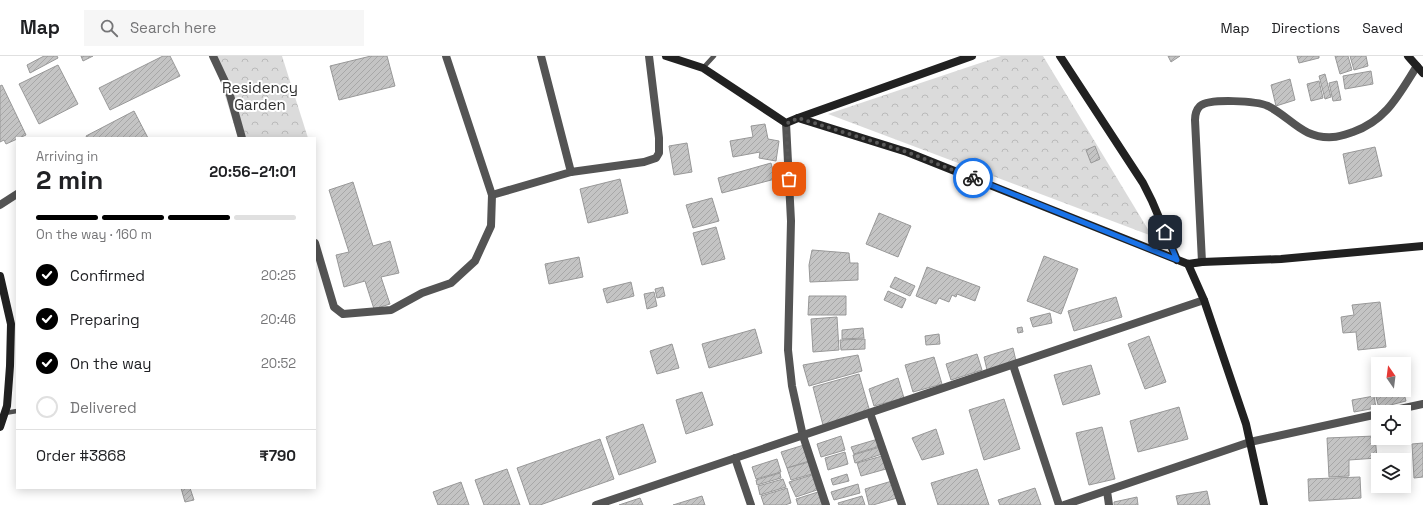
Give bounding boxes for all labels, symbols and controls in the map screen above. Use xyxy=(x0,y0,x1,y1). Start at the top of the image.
search box xyxy=(84,10,364,46)
text: Map xyxy=(20,15,60,40)
icon: search xyxy=(98,17,120,39)
text: Search here xyxy=(130,18,216,37)
text: Map xyxy=(1220,19,1250,37)
text: Directions xyxy=(1272,19,1340,37)
text: Saved xyxy=(1362,19,1403,37)
park label: Residency Garden xyxy=(222,78,298,114)
text: Arriving in xyxy=(36,148,98,165)
courier xyxy=(953,158,993,198)
text: 20:56–21:01 xyxy=(209,162,296,181)
pin xyxy=(772,162,806,196)
text: 2 min xyxy=(36,163,103,197)
icon: bike xyxy=(962,167,984,189)
icon: bag xyxy=(778,168,800,190)
pin xyxy=(1148,215,1182,249)
icon: home xyxy=(1154,221,1176,243)
text: On the way · 160 m xyxy=(36,226,152,243)
icon: check xyxy=(36,264,58,286)
text: Confirmed xyxy=(70,266,145,285)
text: 20:25 xyxy=(261,267,296,284)
icon: check xyxy=(36,308,58,330)
text: Preparing xyxy=(70,310,140,329)
text: 20:46 xyxy=(260,311,296,328)
icon: check xyxy=(36,352,58,374)
text: On the way xyxy=(70,354,151,373)
text: 20:52 xyxy=(261,355,296,372)
north arrow xyxy=(1371,357,1411,397)
map controls xyxy=(1371,357,1411,493)
text: Delivered xyxy=(70,398,137,417)
button: locate xyxy=(1371,405,1411,445)
text: Order #3868 xyxy=(36,446,126,465)
text: ₹790 xyxy=(259,446,296,465)
button: layers xyxy=(1371,453,1411,493)

